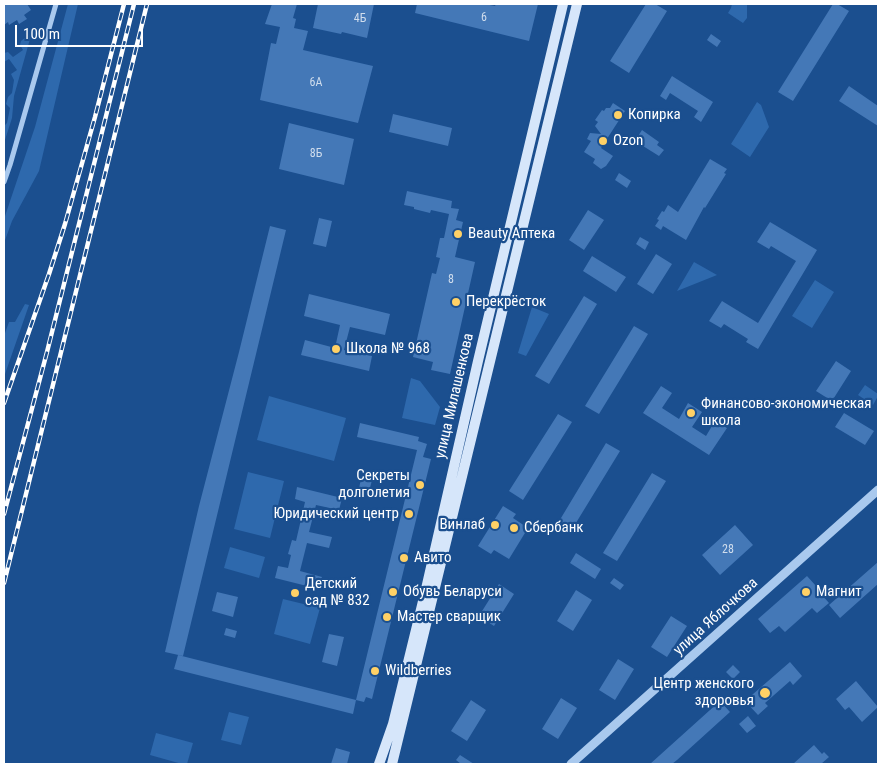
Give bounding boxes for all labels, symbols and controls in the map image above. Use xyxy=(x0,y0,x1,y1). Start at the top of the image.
house number: 6 xyxy=(481,11,487,25)
house number: 4Б xyxy=(354,12,366,26)
scale bar xyxy=(18,15,145,47)
text: 100 m xyxy=(23,25,60,43)
house number: 6А xyxy=(310,76,322,90)
place label: Копирка xyxy=(628,106,681,124)
marker: Копирка xyxy=(612,109,624,121)
place label: Ozon xyxy=(613,132,643,150)
marker: Ozon xyxy=(597,135,609,147)
house number: 8Б xyxy=(310,147,322,161)
place label: Beauty Аптека xyxy=(468,225,555,243)
marker: Beauty Аптека xyxy=(452,228,464,240)
house number: 8 xyxy=(448,273,454,287)
place label: Перекрёсток xyxy=(466,293,546,311)
marker: Перекрёсток xyxy=(450,296,462,308)
street label: улица Милашенкова xyxy=(432,332,478,460)
place label: Школа № 968 xyxy=(346,340,430,358)
marker: Школа № 968 xyxy=(330,343,342,355)
place label: Финансово-экономическая школа xyxy=(701,395,871,430)
marker: Финансово-экономическая школа xyxy=(685,407,697,419)
place label: Секреты долголетия xyxy=(338,467,410,502)
marker: Секреты долголетия xyxy=(414,479,426,491)
place label: Юридический центр xyxy=(273,505,399,523)
marker: Юридический центр xyxy=(403,508,415,520)
place label: Винлаб xyxy=(439,516,485,534)
marker: Винлаб xyxy=(489,519,501,531)
place label: Сбербанк xyxy=(524,519,584,537)
marker: Сбербанк xyxy=(508,522,520,534)
house number: 28 xyxy=(722,543,734,557)
place label: Авито xyxy=(414,549,451,567)
marker: Авито xyxy=(398,552,410,564)
street label: улица Яблочкова xyxy=(670,574,762,660)
place label: Детский сад № 832 xyxy=(305,575,370,610)
place label: Обувь Беларуси xyxy=(403,583,502,601)
place label: Магнит xyxy=(816,583,862,601)
marker: Обувь Беларуси xyxy=(387,586,399,598)
marker: Магнит xyxy=(800,586,812,598)
marker: Детский сад № 832 xyxy=(289,587,301,599)
place label: Мастер сварщик xyxy=(397,608,501,626)
marker: Мастер сварщик xyxy=(381,611,393,623)
place label: Wildberries xyxy=(385,662,452,680)
marker: Wildberries xyxy=(369,665,381,677)
place label: Центр женского здоровья xyxy=(654,675,754,710)
marker: Центр женского здоровья xyxy=(758,686,772,700)

